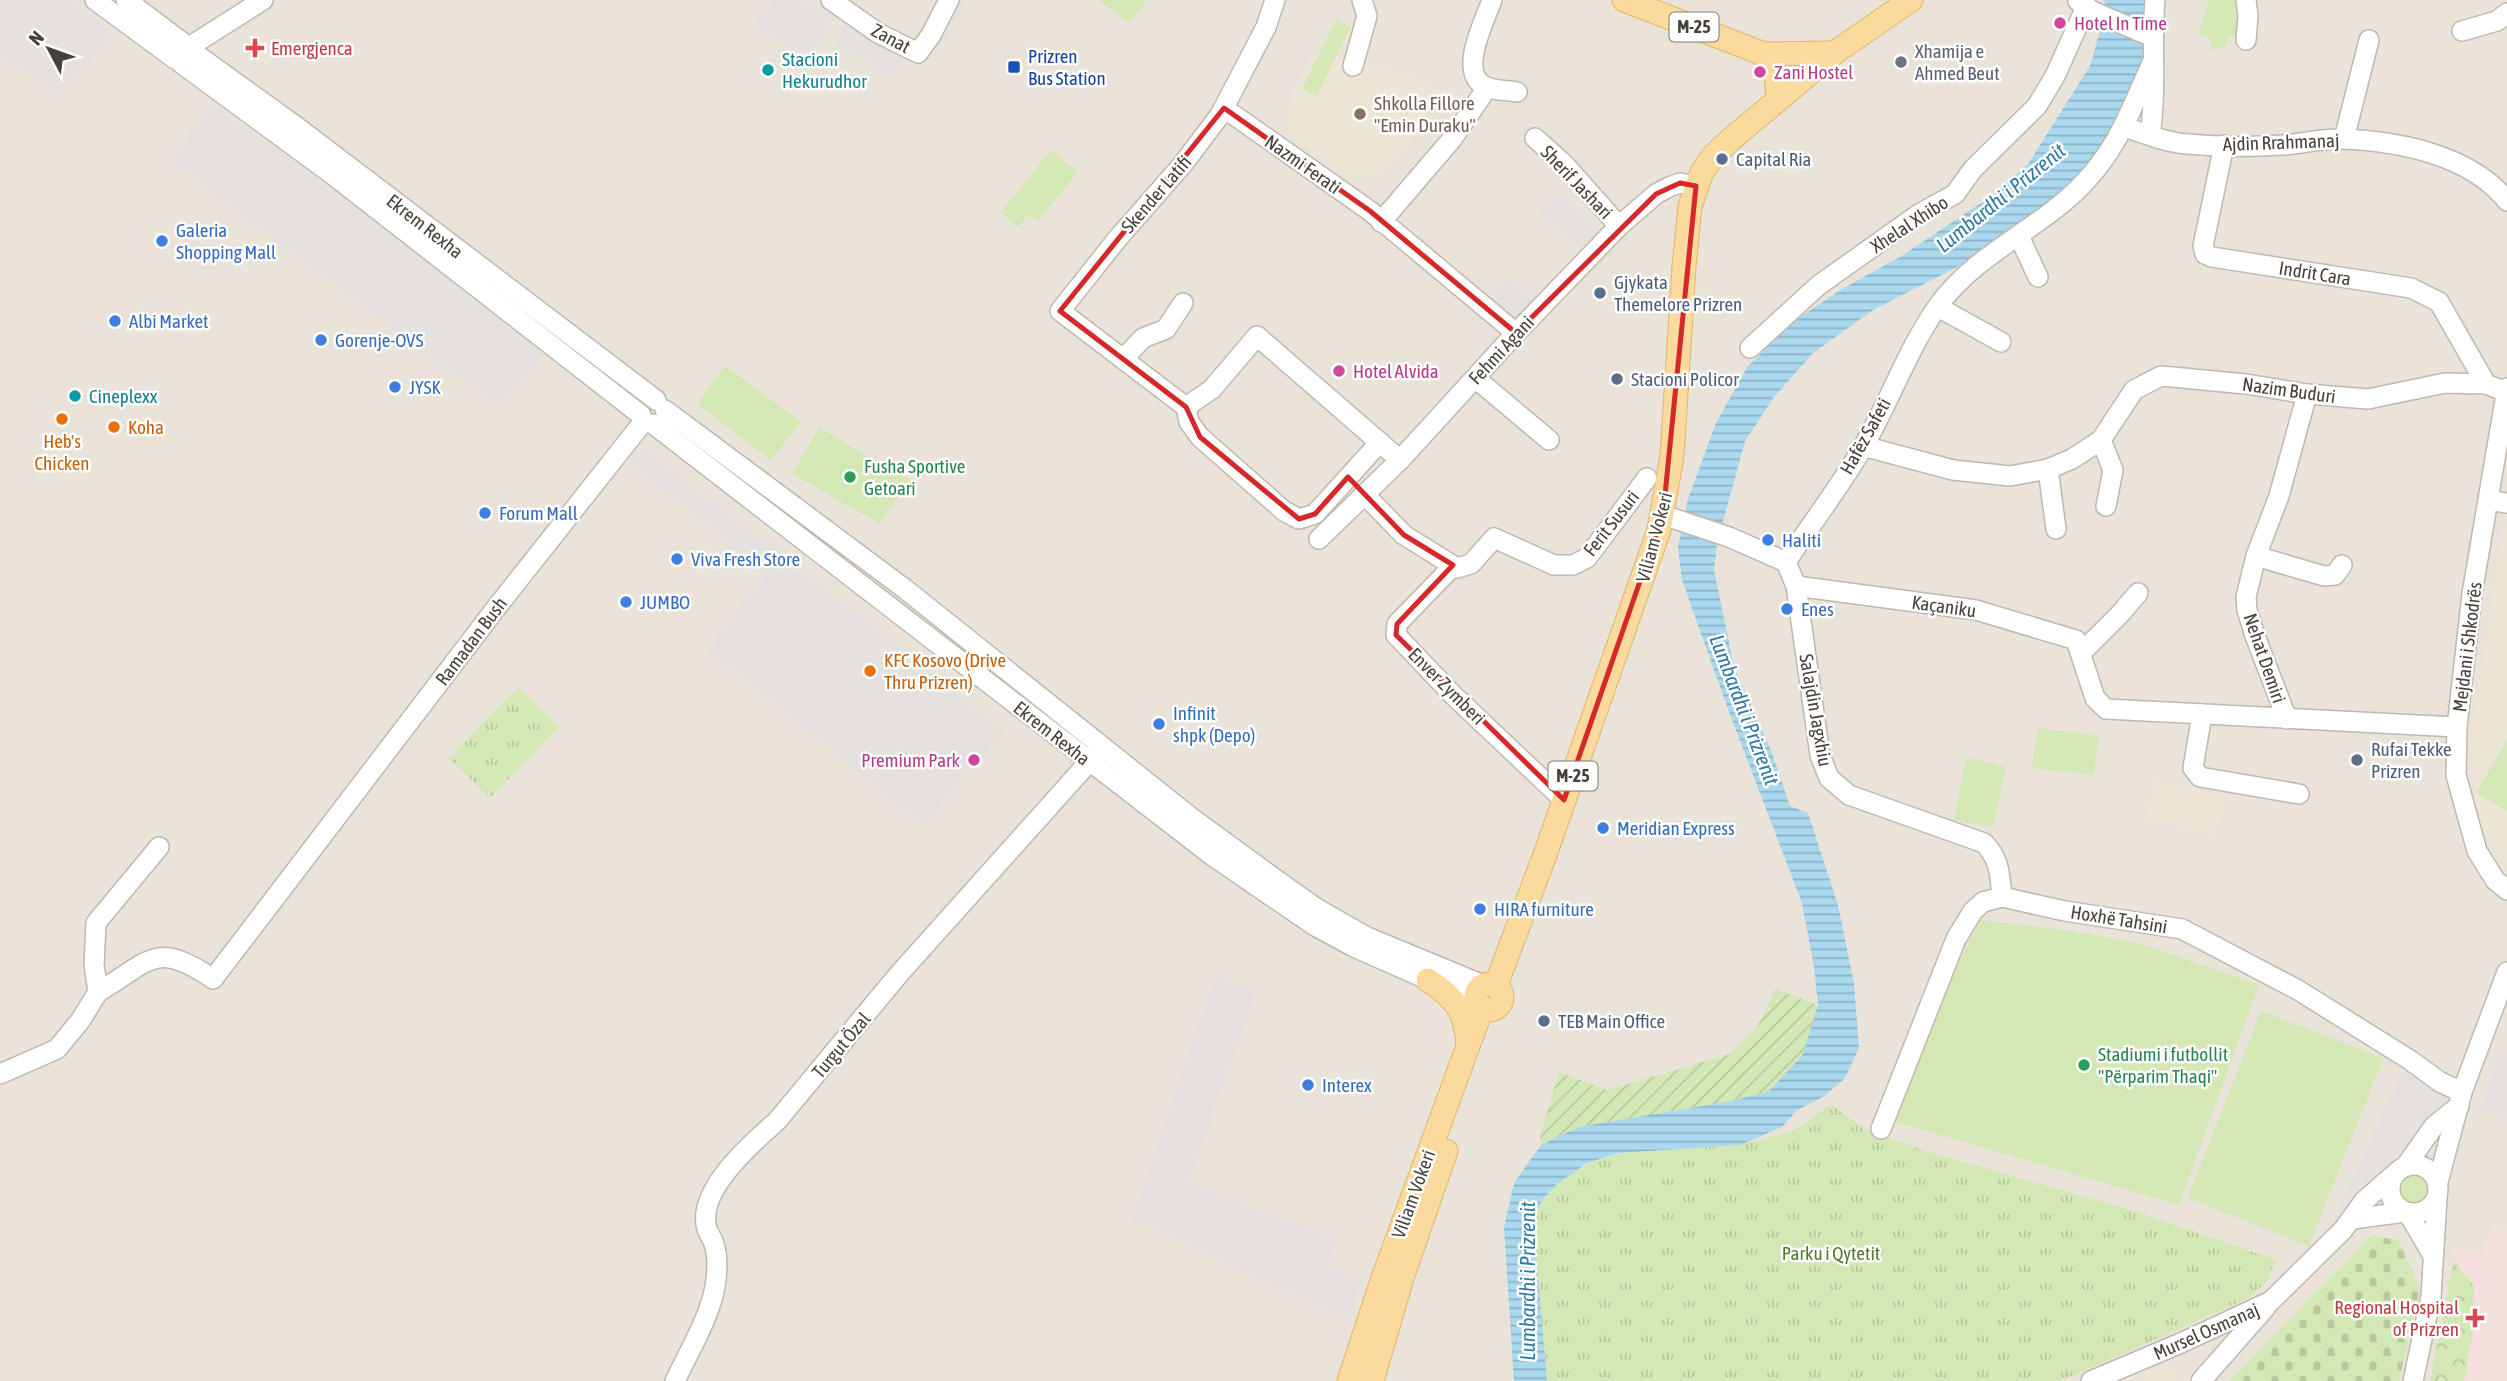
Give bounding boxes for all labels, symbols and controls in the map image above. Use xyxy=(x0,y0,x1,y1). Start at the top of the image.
road number: M-25 xyxy=(1670,12,1718,42)
place label: Hotel In Time xyxy=(2074,12,2167,34)
north arrow xyxy=(14,14,84,84)
marker: Hotel In Time xyxy=(2052,15,2068,31)
street label: Zanat xyxy=(868,19,914,57)
text: N xyxy=(24,26,48,49)
place label: Emergjenca xyxy=(271,37,353,59)
marker: Emergjenca xyxy=(245,38,265,58)
place label: Xhamija e Ahmed Beut xyxy=(1915,40,2000,84)
place label: Prizren Bus Station xyxy=(1028,45,1106,89)
place label: Stacioni Hekurudhor xyxy=(782,48,867,92)
marker: Xhamija e Ahmed Beut xyxy=(1893,54,1909,70)
marker: Prizren Bus Station xyxy=(1006,59,1022,75)
place label: Zani Hostel xyxy=(1774,61,1853,83)
marker: Stacioni Hekurudhor xyxy=(760,62,776,78)
marker: Zani Hostel xyxy=(1752,64,1768,80)
place label: Shkolla Fillore "Emin Duraku" xyxy=(1374,92,1476,136)
marker: Shkolla Fillore "Emin Duraku" xyxy=(1352,106,1368,122)
street label: Ajdin Rrahmanaj xyxy=(2222,129,2340,155)
street label: Nazmi Ferati xyxy=(1261,130,1345,198)
water label: Lumbardhi i Prizrenit xyxy=(1931,138,2070,257)
street label: Sherif Jashari xyxy=(1537,141,1617,223)
place label: Capital Ria xyxy=(1736,148,1811,170)
street label: Skender Latifi xyxy=(1116,151,1196,237)
marker: Capital Ria xyxy=(1714,151,1730,167)
street label: Ekrem Rexha xyxy=(383,189,467,263)
street label: Xhelal Xhibo xyxy=(1866,191,1952,257)
place label: Galeria Shopping Mall xyxy=(176,219,276,263)
marker: Galeria Shopping Mall xyxy=(154,233,170,249)
street label: Indrit Cara xyxy=(2277,256,2353,290)
place label: Gjykata Themelore Prizren xyxy=(1614,271,1742,315)
marker: Gjykata Themelore Prizren xyxy=(1592,285,1608,301)
place label: Albi Market xyxy=(129,310,209,332)
street label: Fehmi Agani xyxy=(1464,311,1538,389)
marker: Albi Market xyxy=(107,313,123,329)
place label: Gorenje-OVS xyxy=(335,329,423,351)
marker: Gorenje-OVS xyxy=(313,332,329,348)
place label: Hotel Alvida xyxy=(1353,360,1439,382)
marker: Hotel Alvida xyxy=(1331,363,1347,379)
place label: Stacioni Policor xyxy=(1631,368,1739,390)
marker: Stacioni Policor xyxy=(1609,371,1625,387)
street label: Nazim Buduri xyxy=(2241,373,2337,407)
place label: JYSK xyxy=(409,376,442,398)
marker: JYSK xyxy=(387,379,403,395)
place label: Cineplexx xyxy=(89,385,158,407)
marker: Cineplexx xyxy=(67,388,83,404)
street label: Hafëz Safeti xyxy=(1835,394,1895,478)
marker: Heb's Chicken xyxy=(54,411,70,427)
place label: Koha xyxy=(128,416,164,438)
marker: Koha xyxy=(106,419,122,435)
place label: Heb's Chicken xyxy=(35,430,90,474)
place label: Fusha Sportive Getoari xyxy=(864,455,965,499)
marker: Fusha Sportive Getoari xyxy=(842,469,858,485)
street label: Ferit Susuri xyxy=(1579,486,1643,560)
street label: Viliam Vokeri xyxy=(1631,489,1677,585)
place label: Forum Mall xyxy=(499,502,578,524)
marker: Forum Mall xyxy=(477,505,493,521)
place label: Haliti xyxy=(1782,529,1821,551)
marker: Haliti xyxy=(1760,532,1776,548)
place label: Viva Fresh Store xyxy=(691,548,800,570)
marker: Viva Fresh Store xyxy=(669,551,685,567)
street label: Mejdani i Shkodrës xyxy=(2448,580,2486,713)
place label: JUMBO xyxy=(640,591,690,613)
street label: Kaçaniku xyxy=(1910,591,1978,621)
street label: Ramadan Bush xyxy=(431,593,511,689)
marker: JUMBO xyxy=(618,594,634,610)
place label: Enes xyxy=(1801,598,1834,620)
marker: Enes xyxy=(1779,601,1795,617)
street label: Nehat Demiri xyxy=(2239,610,2291,706)
water label: Lumbardhi i Prizrenit xyxy=(1705,631,1785,788)
street label: Enver Zymberi xyxy=(1404,643,1490,729)
place label: KFC Kosovo (Drive Thru Prizren) xyxy=(884,649,1006,693)
street label: Salajdin Jagxhiu xyxy=(1795,652,1837,768)
marker: KFC Kosovo (Drive Thru Prizren) xyxy=(862,663,878,679)
street label: Ekrem Rexha xyxy=(1010,696,1094,770)
place label: Infinit shpk (Depo) xyxy=(1173,702,1255,746)
marker: Infinit shpk (Depo) xyxy=(1151,716,1167,732)
place label: Rufai Tekke Prizren xyxy=(2371,738,2452,782)
place label: Premium Park xyxy=(861,749,961,771)
marker: Premium Park xyxy=(966,752,982,768)
marker: Rufai Tekke Prizren xyxy=(2349,752,2365,768)
road number: M-25 xyxy=(1548,762,1598,790)
place label: Meridian Express xyxy=(1617,817,1735,839)
marker: Meridian Express xyxy=(1595,820,1611,836)
place label: HIRA furniture xyxy=(1494,898,1594,920)
street label: Hoxhë Tahsini xyxy=(2069,900,2169,938)
marker: HIRA furniture xyxy=(1472,901,1488,917)
street label: Turgut Özal xyxy=(807,1008,875,1082)
place label: TEB Main Office xyxy=(1558,1010,1665,1032)
marker: TEB Main Office xyxy=(1536,1013,1552,1029)
place label: Stadiumi i futbollit "Përparim Thaqi" xyxy=(2098,1043,2228,1087)
marker: Stadiumi i futbollit "Përparim Thaqi" xyxy=(2076,1057,2092,1073)
place label: Interex xyxy=(1322,1074,1372,1096)
marker: Interex xyxy=(1300,1077,1316,1093)
street label: Viliam Vokeri xyxy=(1387,1147,1439,1241)
water label: Lumbardhi i Prizrenit xyxy=(1515,1201,1539,1361)
park label: Parku i Qytetit xyxy=(1782,1242,1880,1264)
place label: Regional Hospital of Prizren xyxy=(2334,1296,2459,1340)
street label: Mursel Osmanaj xyxy=(2150,1298,2262,1364)
marker: Regional Hospital of Prizren xyxy=(2465,1308,2485,1328)

